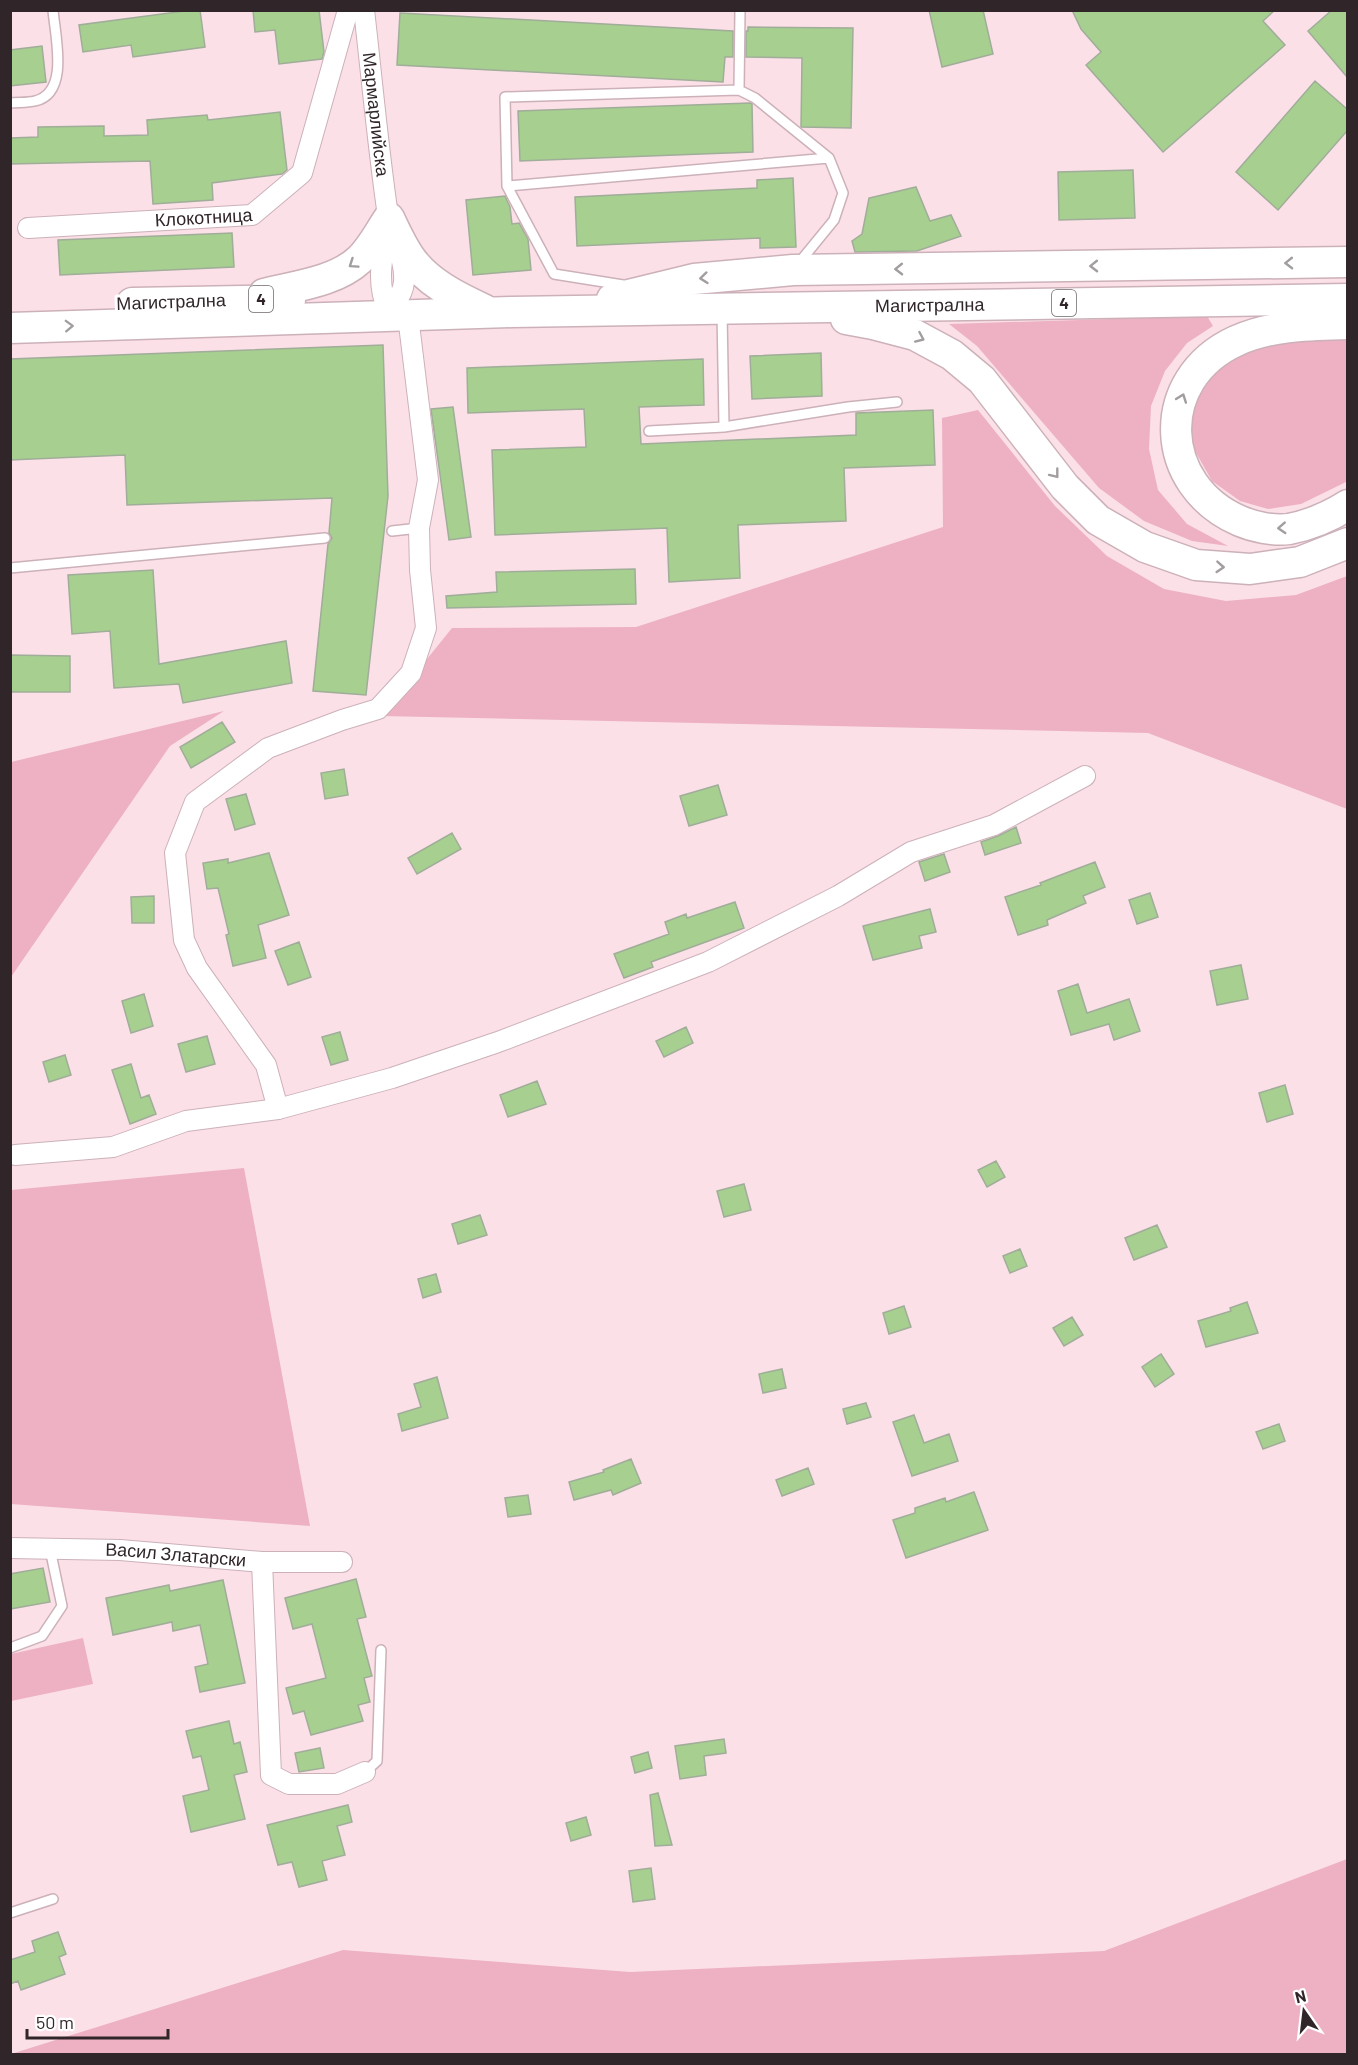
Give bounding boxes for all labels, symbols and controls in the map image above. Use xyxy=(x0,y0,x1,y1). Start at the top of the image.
street label: Мармарлийска xyxy=(359,51,395,179)
street label: Клокотница xyxy=(154,203,254,231)
one-way arrow xyxy=(1285,256,1294,269)
one-way arrow xyxy=(348,257,359,268)
one-way arrow xyxy=(1090,260,1099,272)
one-way arrow xyxy=(895,263,904,275)
one-way arrow xyxy=(700,271,709,284)
road number: 4 xyxy=(249,286,273,312)
street label: Магистрална xyxy=(116,288,227,314)
road number: 4 xyxy=(1052,290,1076,316)
street label: Магистрална xyxy=(875,293,986,316)
one-way arrow xyxy=(64,319,73,332)
one-way arrow xyxy=(913,331,924,343)
one-way arrow xyxy=(1174,394,1187,404)
one-way arrow xyxy=(1048,468,1059,479)
one-way arrow xyxy=(1278,522,1287,535)
one-way arrow xyxy=(1216,560,1225,573)
street label: Васил Златарски xyxy=(105,1538,247,1571)
north arrow xyxy=(1274,1981,1334,2041)
text: N xyxy=(1293,1985,1308,2006)
scale bar xyxy=(27,2002,168,2040)
text: 50 m xyxy=(36,2011,74,2033)

